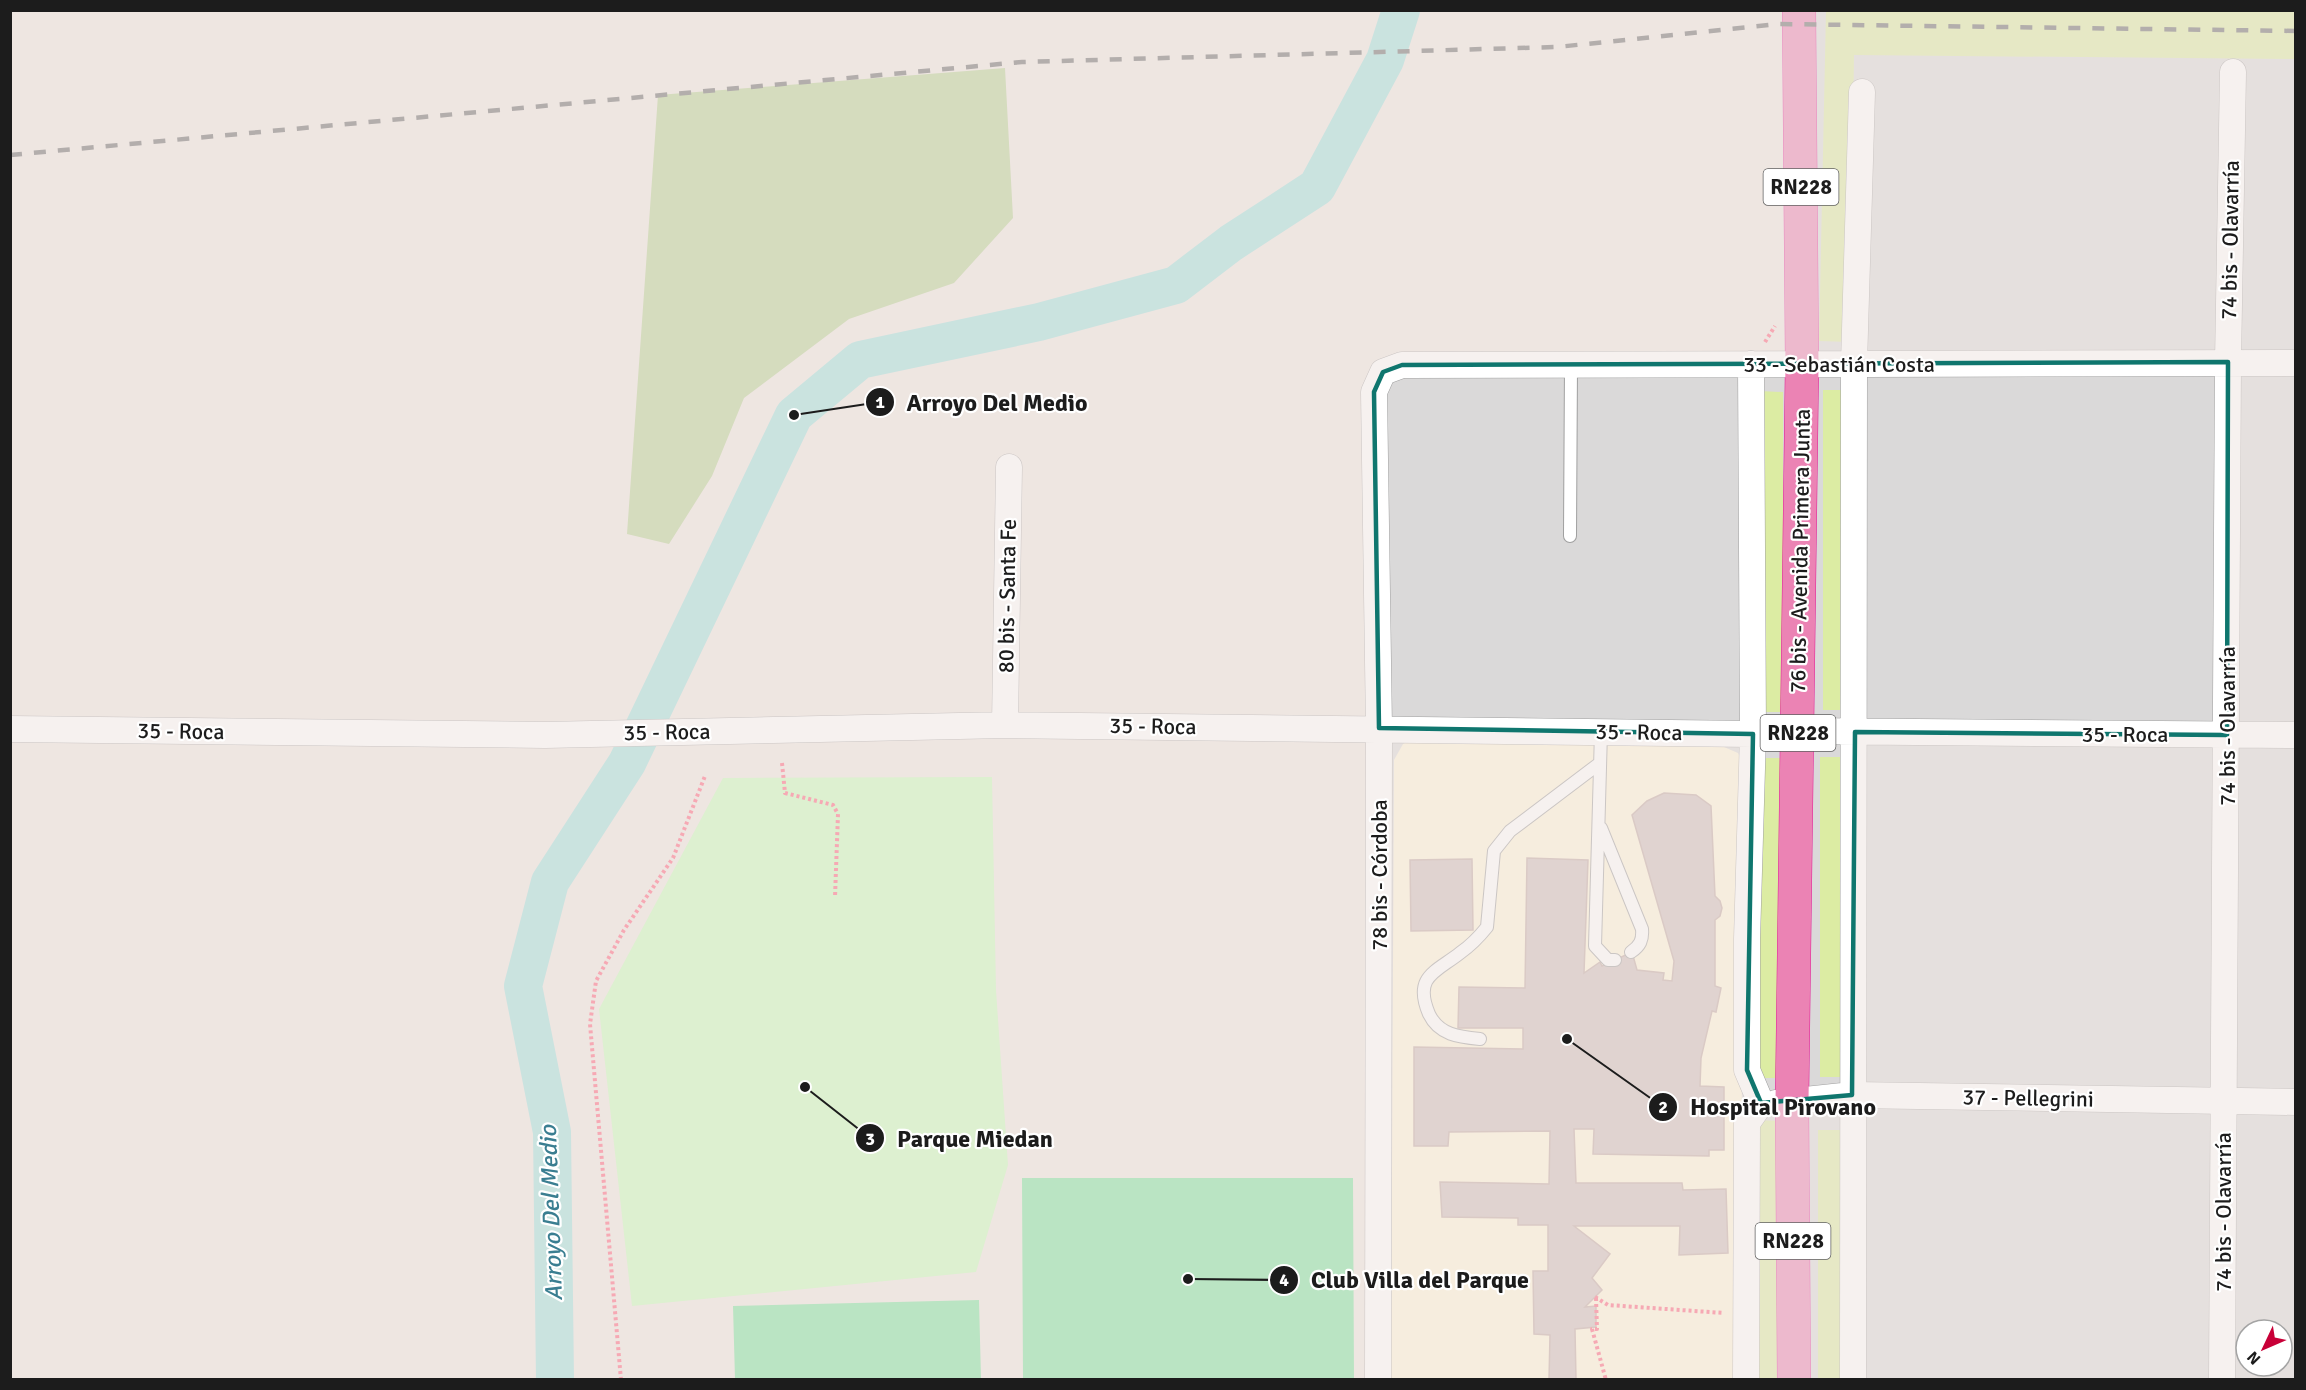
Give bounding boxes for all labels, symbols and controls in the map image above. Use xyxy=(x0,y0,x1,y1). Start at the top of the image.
street label: 74 bis - Olavarría xyxy=(2215,160,2245,320)
road number: RN228 xyxy=(1764,169,1838,205)
street label: 33 - Sebastián Costa xyxy=(1743,351,1935,378)
callout: Arroyo Del Medio xyxy=(865,381,1100,423)
text: Arroyo Del Medio xyxy=(906,388,1088,418)
text: 1 xyxy=(875,391,885,413)
street label: 76 bis - Avenida Primera Junta xyxy=(1784,409,1816,693)
street label: 80 bis - Santa Fe xyxy=(992,519,1022,673)
street label: 74 bis - Olavarría xyxy=(2214,646,2241,806)
street label: 35 - Roca xyxy=(1109,712,1197,740)
road number: RN228 xyxy=(1760,715,1836,751)
street label: 35 - Roca xyxy=(137,717,225,745)
street label: 35 - Roca xyxy=(623,718,711,746)
street label: 35 - Roca xyxy=(1595,718,1683,746)
street label: 35 - Roca xyxy=(2081,721,2169,748)
street label: 78 bis - Córdoba xyxy=(1366,799,1393,951)
street label: 37 - Pellegrini xyxy=(1962,1083,2094,1113)
callout: Hospital Pirovano xyxy=(1648,1086,1888,1128)
text: Hospital Pirovano xyxy=(1690,1092,1876,1122)
text: 2 xyxy=(1658,1096,1668,1118)
callout: Parque Miedan xyxy=(855,1117,1065,1159)
water label: Arroyo Del Medio xyxy=(533,1123,569,1301)
text: Parque Miedan xyxy=(897,1124,1053,1154)
text: 3 xyxy=(865,1128,875,1150)
street label: 74 bis - Olavarría xyxy=(2210,1132,2237,1292)
road number: RN228 xyxy=(1756,1223,1830,1259)
callout: Club Villa del Parque xyxy=(1269,1259,1541,1301)
text: Club Villa del Parque xyxy=(1311,1265,1529,1295)
text: 4 xyxy=(1279,1269,1289,1291)
north arrow xyxy=(2234,1318,2294,1378)
text: N xyxy=(2243,1347,2265,1369)

